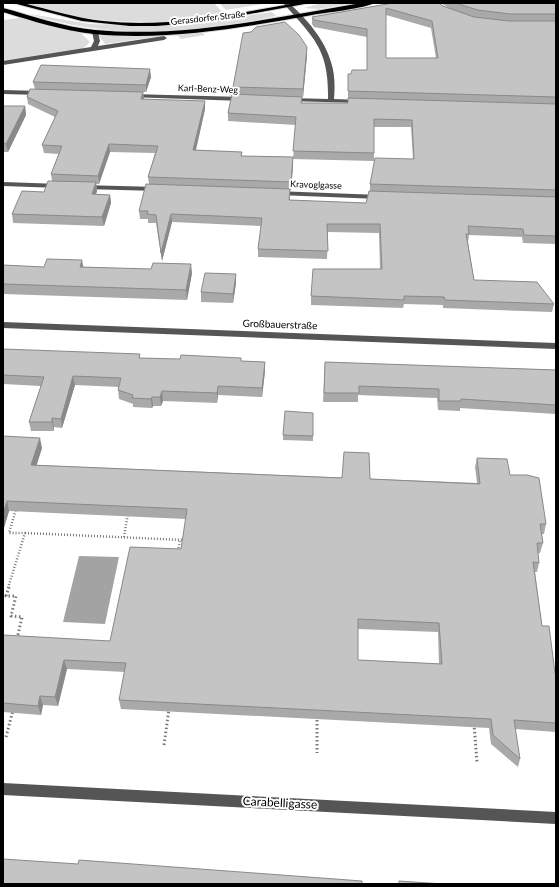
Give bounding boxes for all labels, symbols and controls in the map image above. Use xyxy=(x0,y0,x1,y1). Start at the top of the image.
street label: Gerasdorfer Straße xyxy=(170,8,246,27)
street label: Karl-Benz-Weg xyxy=(178,82,239,95)
street label: Kravoglgasse xyxy=(290,178,342,191)
street label: Großbauerstraße xyxy=(242,317,318,331)
street label: Carabelligasse xyxy=(242,793,318,812)

